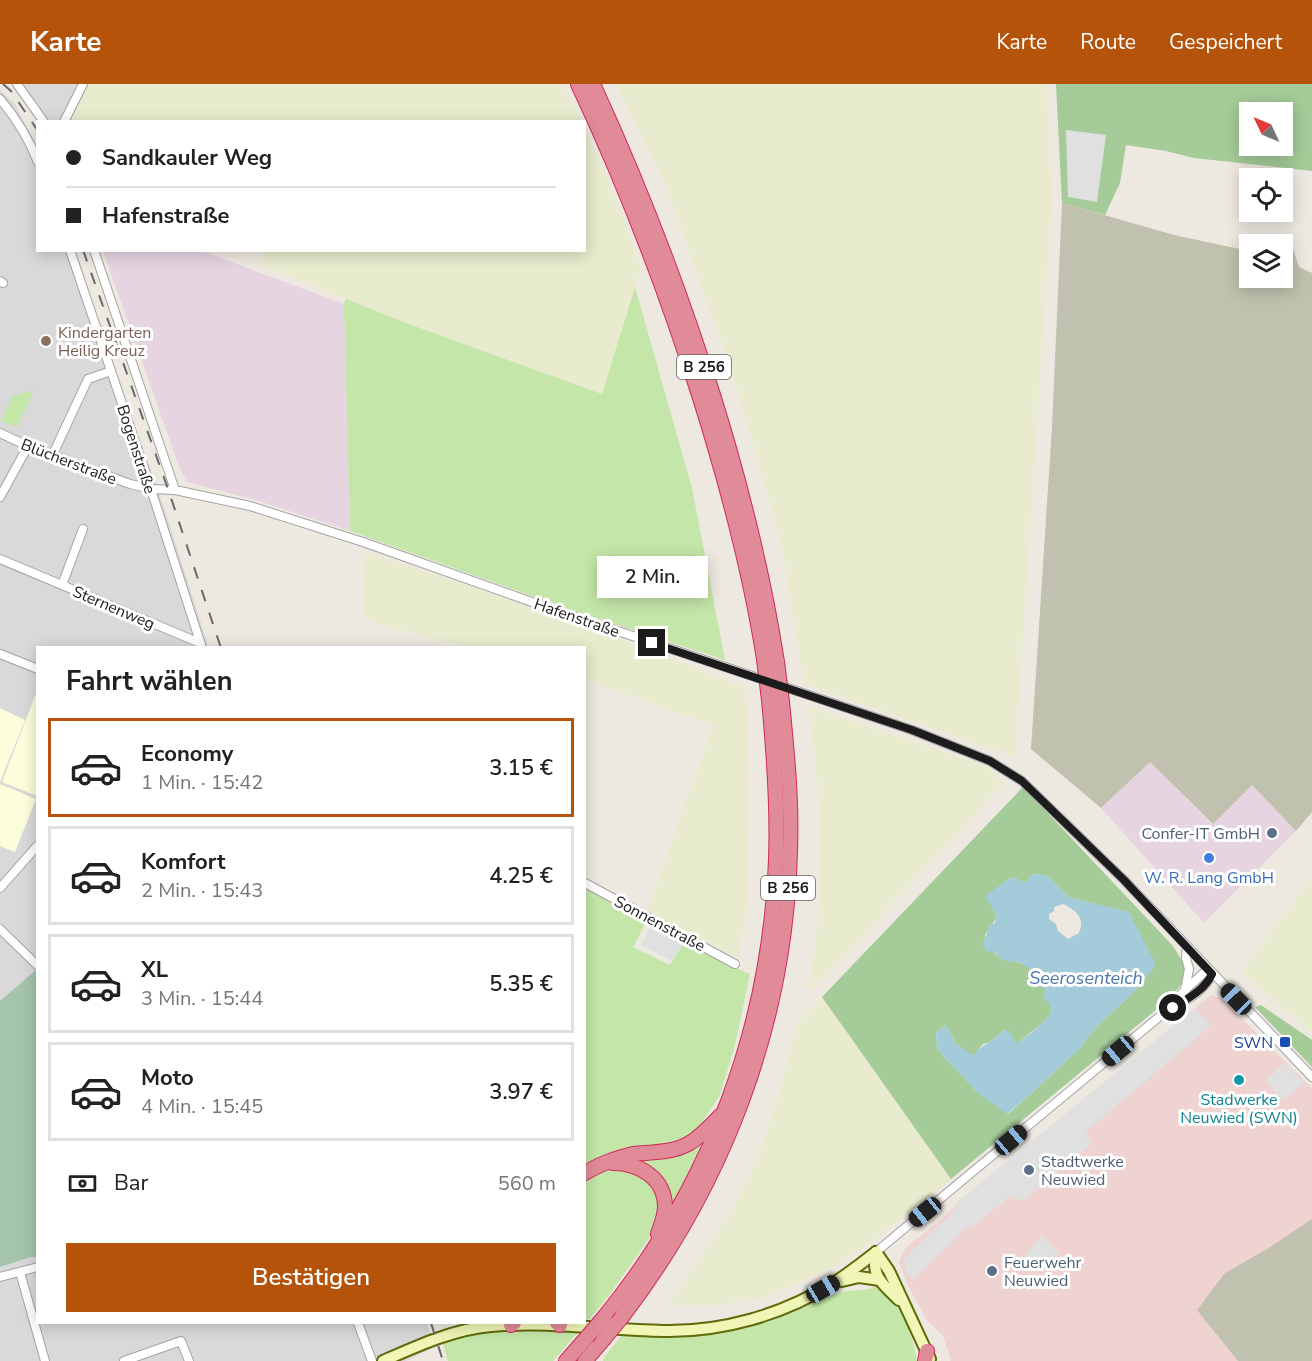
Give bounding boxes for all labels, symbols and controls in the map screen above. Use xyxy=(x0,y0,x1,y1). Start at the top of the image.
text: Karte xyxy=(30,23,101,61)
text: Karte xyxy=(997,28,1047,56)
text: Route xyxy=(1080,28,1136,56)
text: Gespeichert xyxy=(1169,28,1282,56)
north arrow xyxy=(1239,102,1293,156)
map controls xyxy=(1239,102,1293,288)
text: Sandkauler Weg xyxy=(102,143,272,173)
button: locate xyxy=(1239,168,1293,222)
text: Hafenstraße xyxy=(102,201,229,231)
button: layers xyxy=(1239,234,1293,288)
place label: Kindergarten Heilig Kreuz xyxy=(58,322,151,362)
marker: Kindergarten Heilig Kreuz xyxy=(39,334,53,348)
road number: B 256 xyxy=(677,355,731,379)
street label: Bogenstraße xyxy=(111,402,161,497)
street label: Blücherstraße xyxy=(18,434,120,490)
callout: 2 Min. xyxy=(596,556,708,598)
text: 2 Min. xyxy=(625,563,680,590)
street label: Sternenweg xyxy=(69,581,158,635)
street label: Hafenstraße xyxy=(531,593,622,643)
route end xyxy=(638,629,665,656)
text: Fahrt wählen xyxy=(66,663,232,700)
text: Economy xyxy=(141,739,233,769)
icon: car xyxy=(69,741,123,795)
text: 3.15 € xyxy=(489,753,553,783)
text: 1 Min. · 15:42 xyxy=(141,769,263,796)
place label: Confer-IT GmbH xyxy=(1141,823,1260,845)
marker: Confer-IT GmbH xyxy=(1265,826,1279,840)
text: Komfort xyxy=(141,847,225,877)
icon: car xyxy=(69,849,123,903)
marker: W. R. Lang GmbH xyxy=(1202,851,1216,865)
text: 4.25 € xyxy=(489,861,553,891)
place label: W. R. Lang GmbH xyxy=(1144,867,1274,889)
road number: B 256 xyxy=(761,876,815,900)
text: 2 Min. · 15:43 xyxy=(141,877,263,904)
street label: Sonnenstraße xyxy=(610,891,709,957)
text: XL xyxy=(141,955,168,985)
icon: car xyxy=(69,957,123,1011)
water label: Seerosenteich xyxy=(1029,966,1143,990)
text: 5.35 € xyxy=(489,969,553,999)
car xyxy=(1217,980,1255,1018)
text: 3 Min. · 15:44 xyxy=(141,985,263,1012)
route start xyxy=(1159,994,1186,1021)
place label: SWN xyxy=(1234,1032,1273,1054)
car xyxy=(1098,1033,1138,1069)
marker: SWN xyxy=(1278,1035,1292,1049)
text: Moto xyxy=(141,1063,194,1093)
icon: car xyxy=(69,1065,123,1119)
marker: Stadwerke Neuwied (SWN) xyxy=(1232,1073,1246,1087)
text: 3.97 € xyxy=(489,1077,553,1107)
place label: Stadwerke Neuwied (SWN) xyxy=(1180,1089,1298,1129)
text: 4 Min. · 15:45 xyxy=(141,1093,263,1120)
car xyxy=(991,1122,1031,1158)
place label: Stadtwerke Neuwied xyxy=(1041,1151,1124,1191)
marker: Stadtwerke Neuwied xyxy=(1022,1163,1036,1177)
icon: cash xyxy=(66,1167,99,1200)
text: Bar xyxy=(114,1168,148,1198)
text: 560 m xyxy=(498,1170,556,1197)
car xyxy=(905,1194,945,1230)
button: Bestätigen xyxy=(66,1243,556,1312)
place label: Feuerwehr Neuwied xyxy=(1004,1252,1082,1292)
marker: Feuerwehr Neuwied xyxy=(985,1264,999,1278)
car xyxy=(803,1272,843,1306)

